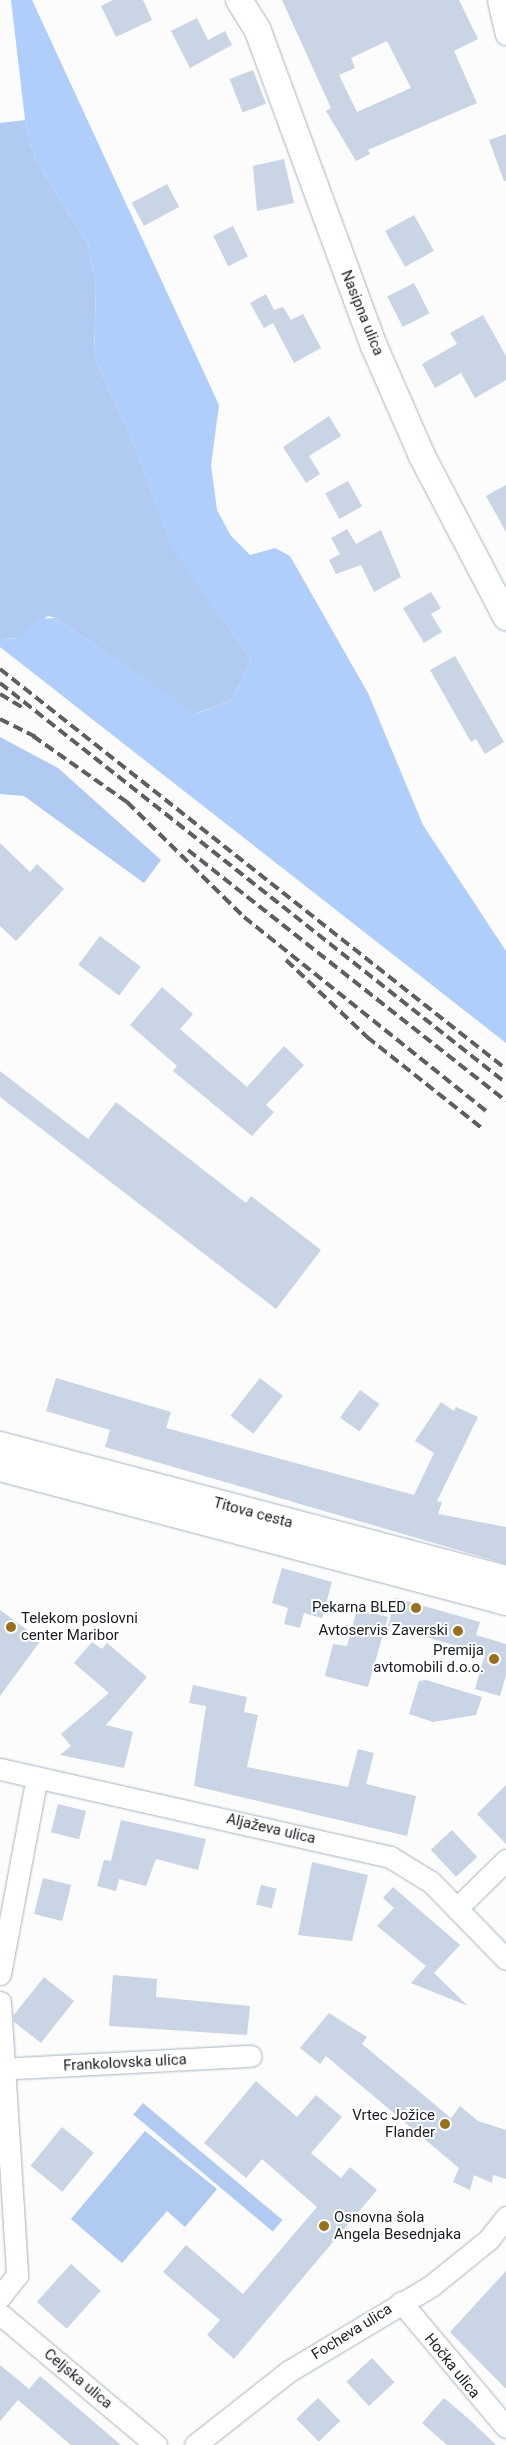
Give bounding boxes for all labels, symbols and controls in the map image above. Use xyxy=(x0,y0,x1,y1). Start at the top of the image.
street label: Nasipna ulica xyxy=(337,268,387,358)
street label: Titova cesta xyxy=(211,1494,295,1532)
place label: Pekarna BLED xyxy=(312,1599,406,1617)
marker: Pekarna BLED xyxy=(410,1602,422,1614)
place label: Telekom poslovni center Maribor xyxy=(21,1609,138,1644)
marker: Telekom poslovni center Maribor xyxy=(5,1621,17,1633)
place label: Avtoservis Zaverski xyxy=(318,1622,448,1640)
marker: Avtoservis Zaverski xyxy=(452,1625,464,1637)
place label: Premija avtomobili d.o.o. xyxy=(373,1641,484,1676)
marker: Premija avtomobili d.o.o. xyxy=(488,1653,500,1665)
street label: Aljaževa ulica xyxy=(225,1810,317,1848)
street label: Frankolovska ulica xyxy=(63,2051,187,2075)
place label: Vrtec Jožice Flander xyxy=(352,2106,435,2141)
marker: Vrtec Jožice Flander xyxy=(439,2118,451,2130)
place label: Osnovna šola Angela Besednjaka xyxy=(334,2208,461,2243)
marker: Osnovna šola Angela Besednjaka xyxy=(318,2220,330,2232)
street label: Focheva ulica xyxy=(309,2300,395,2364)
street label: Hočka ulica xyxy=(420,2330,484,2402)
street label: Celjska ulica xyxy=(40,2345,116,2413)

